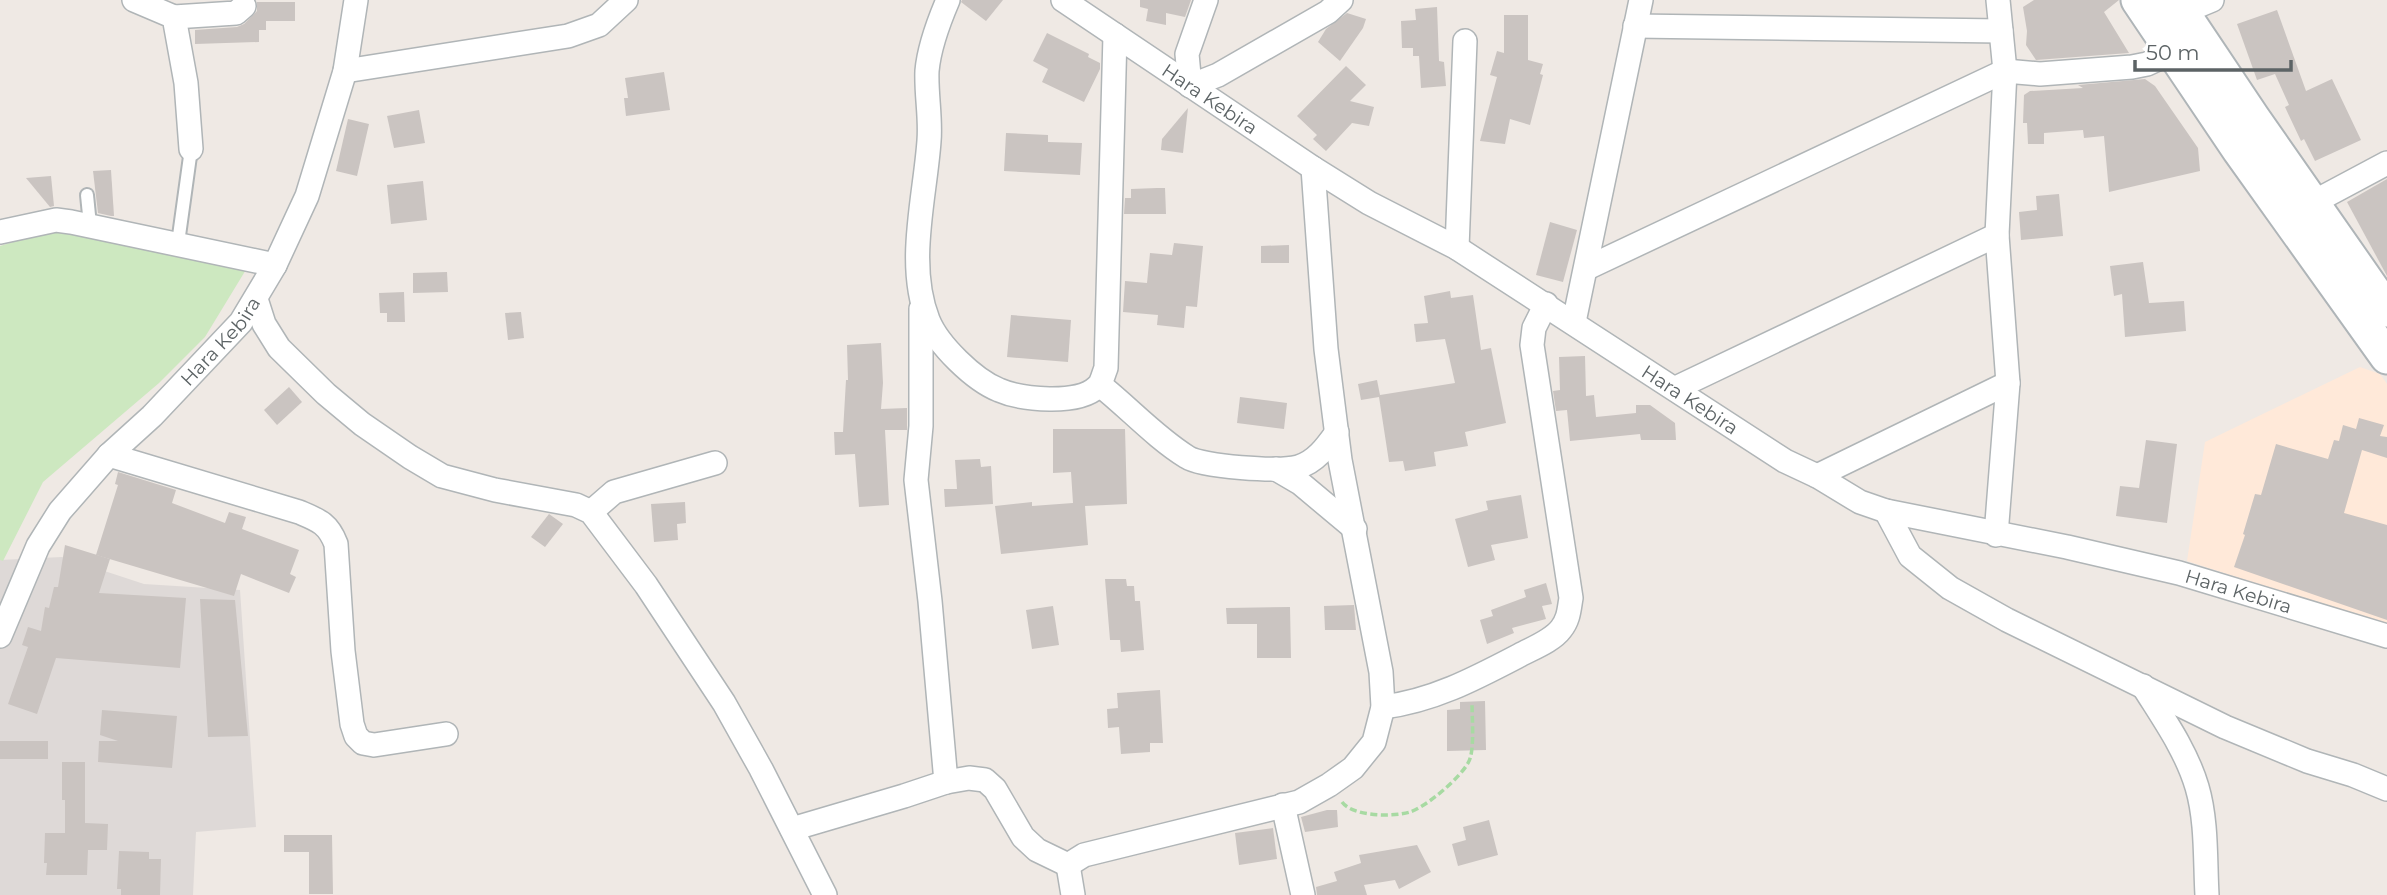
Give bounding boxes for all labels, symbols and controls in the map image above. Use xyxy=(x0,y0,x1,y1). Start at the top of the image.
scale bar xyxy=(2135,28,2291,72)
text: 50 m xyxy=(2146,40,2200,65)
street label: Hara Kebira xyxy=(1157,59,1262,139)
street label: Hara Kebira xyxy=(176,293,265,391)
street label: Hara Kebira xyxy=(1637,360,1742,439)
street label: Hara Kebira xyxy=(2182,565,2295,619)

